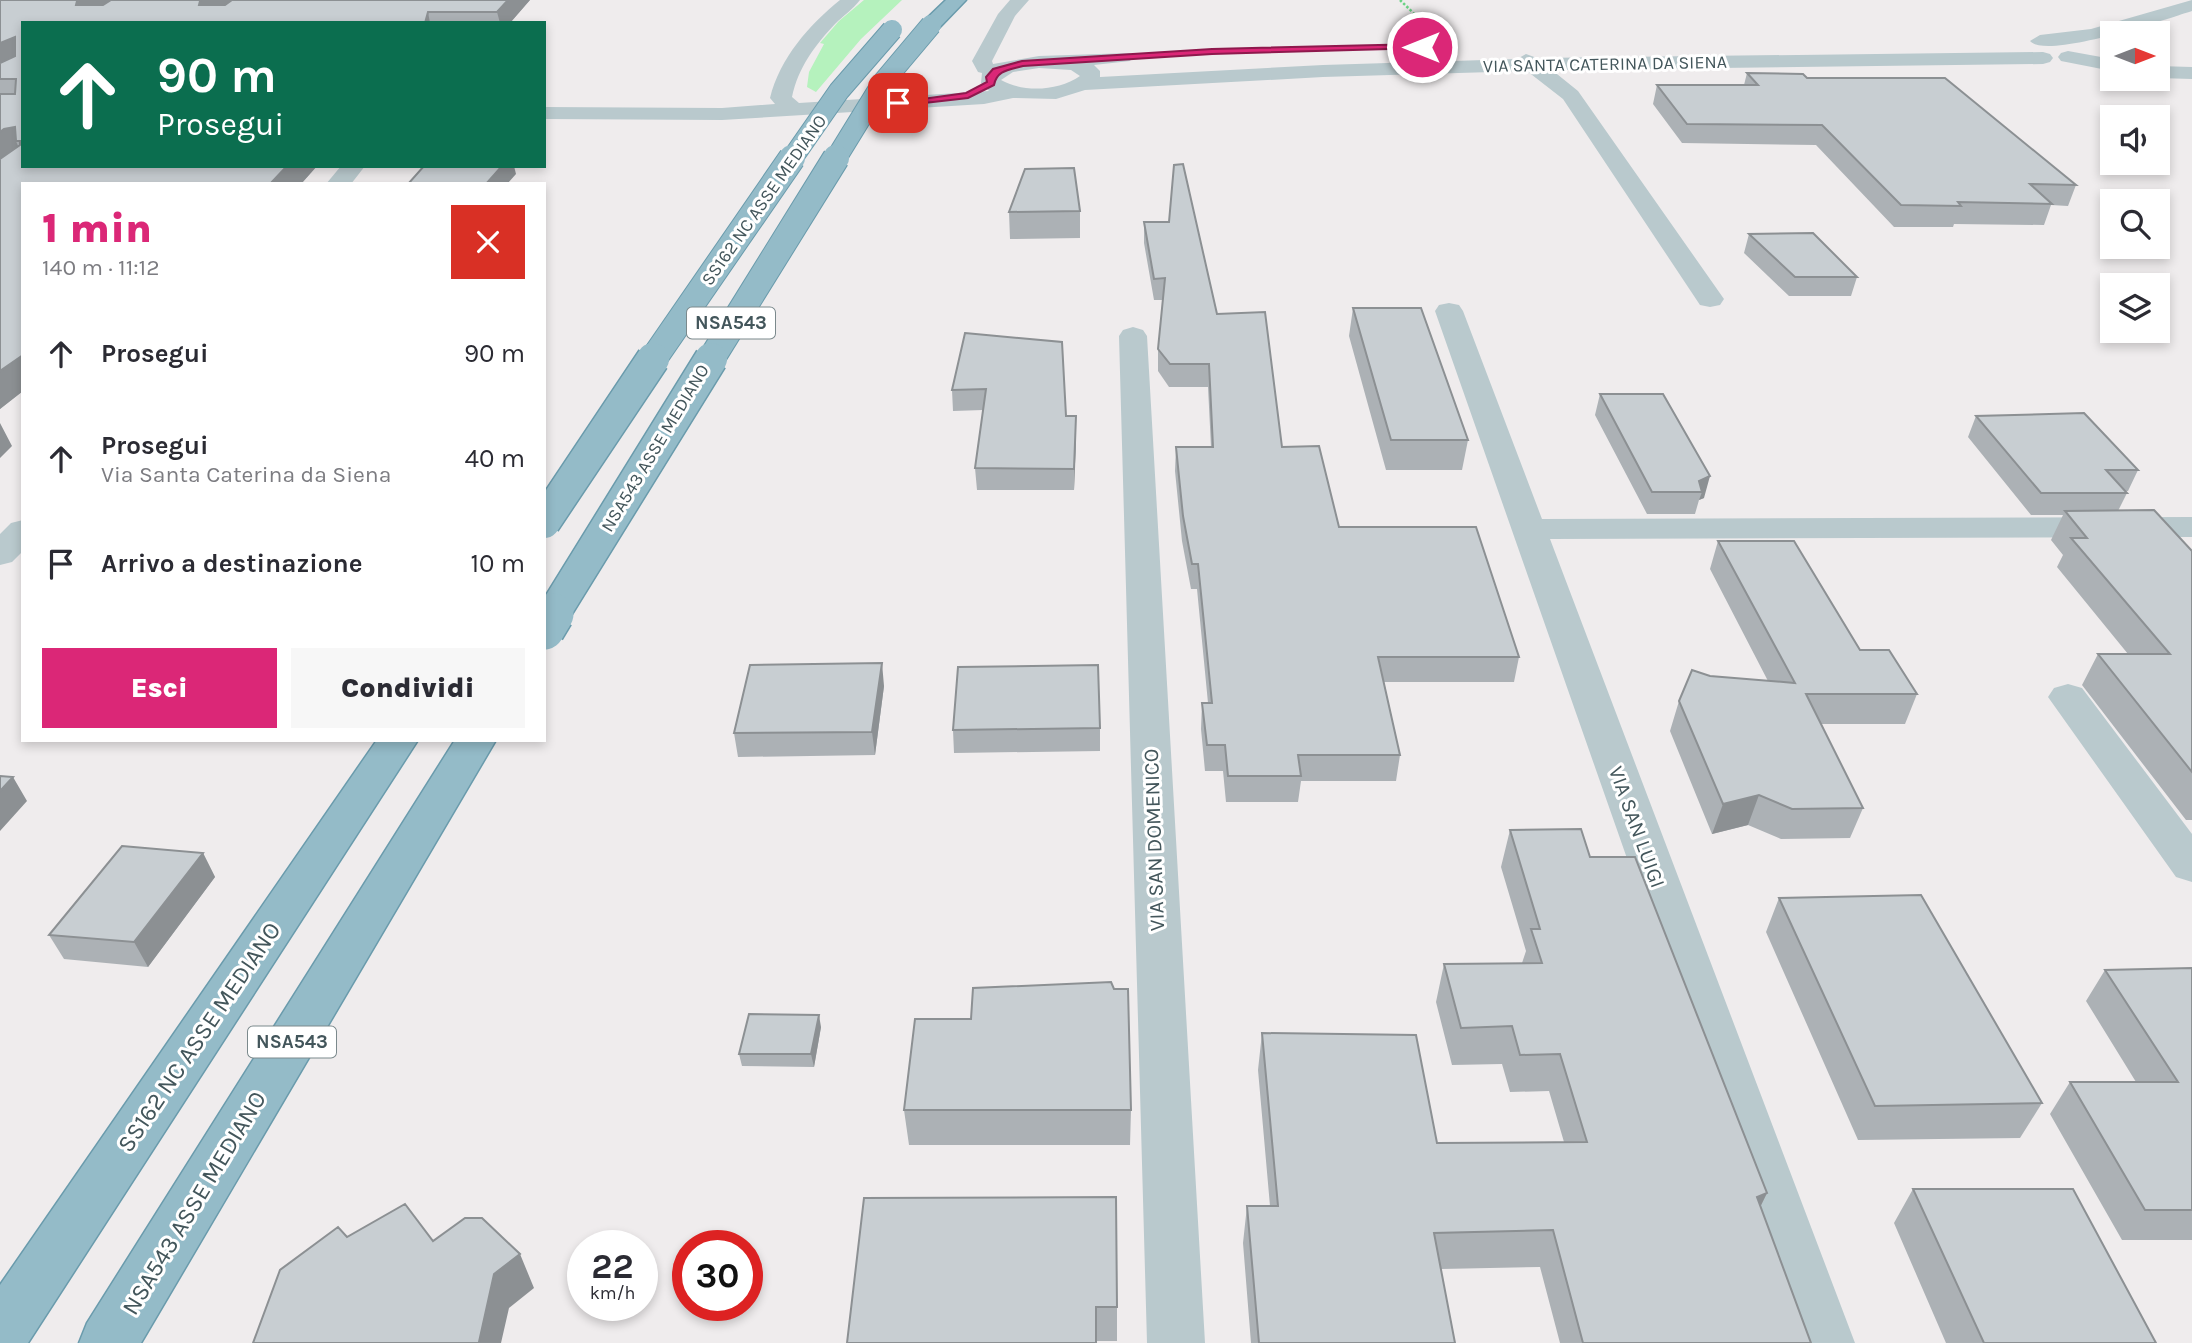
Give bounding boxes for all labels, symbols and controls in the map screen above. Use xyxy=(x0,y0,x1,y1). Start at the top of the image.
position arrow xyxy=(1385,10,1459,84)
north arrow xyxy=(2100,21,2170,91)
map controls xyxy=(2100,21,2170,343)
text: 90 m xyxy=(157,47,277,104)
icon: ahead xyxy=(42,49,133,140)
street label: VIA SANTA CATERINA DA SIENA xyxy=(1483,51,1727,77)
pin xyxy=(868,73,928,133)
icon: arrive xyxy=(879,84,917,122)
button: sound xyxy=(2100,105,2170,175)
text: Prosegui xyxy=(157,106,284,143)
street label: SS162 NC ASSE MEDIANO xyxy=(697,110,831,290)
button: search xyxy=(2100,189,2170,259)
text: 1 min xyxy=(42,203,152,253)
button: close xyxy=(451,205,525,279)
text: 140 m · 11:12 xyxy=(42,254,160,281)
button: layers xyxy=(2100,273,2170,343)
road number: NSA543 xyxy=(687,308,775,338)
icon: ahead xyxy=(42,335,80,373)
text: Prosegui xyxy=(101,338,208,369)
text: 90 m xyxy=(464,338,525,369)
street label: NSA543 ASSE MEDIANO xyxy=(596,360,714,536)
text: Prosegui xyxy=(101,430,208,461)
icon: ahead xyxy=(42,440,80,478)
text: 40 m xyxy=(465,443,525,474)
text: Via Santa Caterina da Siena xyxy=(101,461,391,488)
icon: arrive xyxy=(42,545,80,583)
text: Arrivo a destinazione xyxy=(101,548,363,579)
text: 10 m xyxy=(470,548,525,579)
button: Esci xyxy=(42,648,277,728)
button: Condividi xyxy=(291,648,525,728)
street label: VIA SAN DOMENICO xyxy=(1139,748,1169,932)
street label: VIA SAN LUIGI xyxy=(1604,763,1670,891)
street label: SS162 NC ASSE MEDIANO xyxy=(112,917,286,1157)
road number: NSA543 xyxy=(248,1026,336,1058)
street label: NSA543 ASSE MEDIANO xyxy=(116,1086,272,1320)
speed limit sign: 30 xyxy=(672,1230,763,1321)
text: 22 xyxy=(591,1246,634,1287)
text: km/h xyxy=(590,1282,635,1304)

